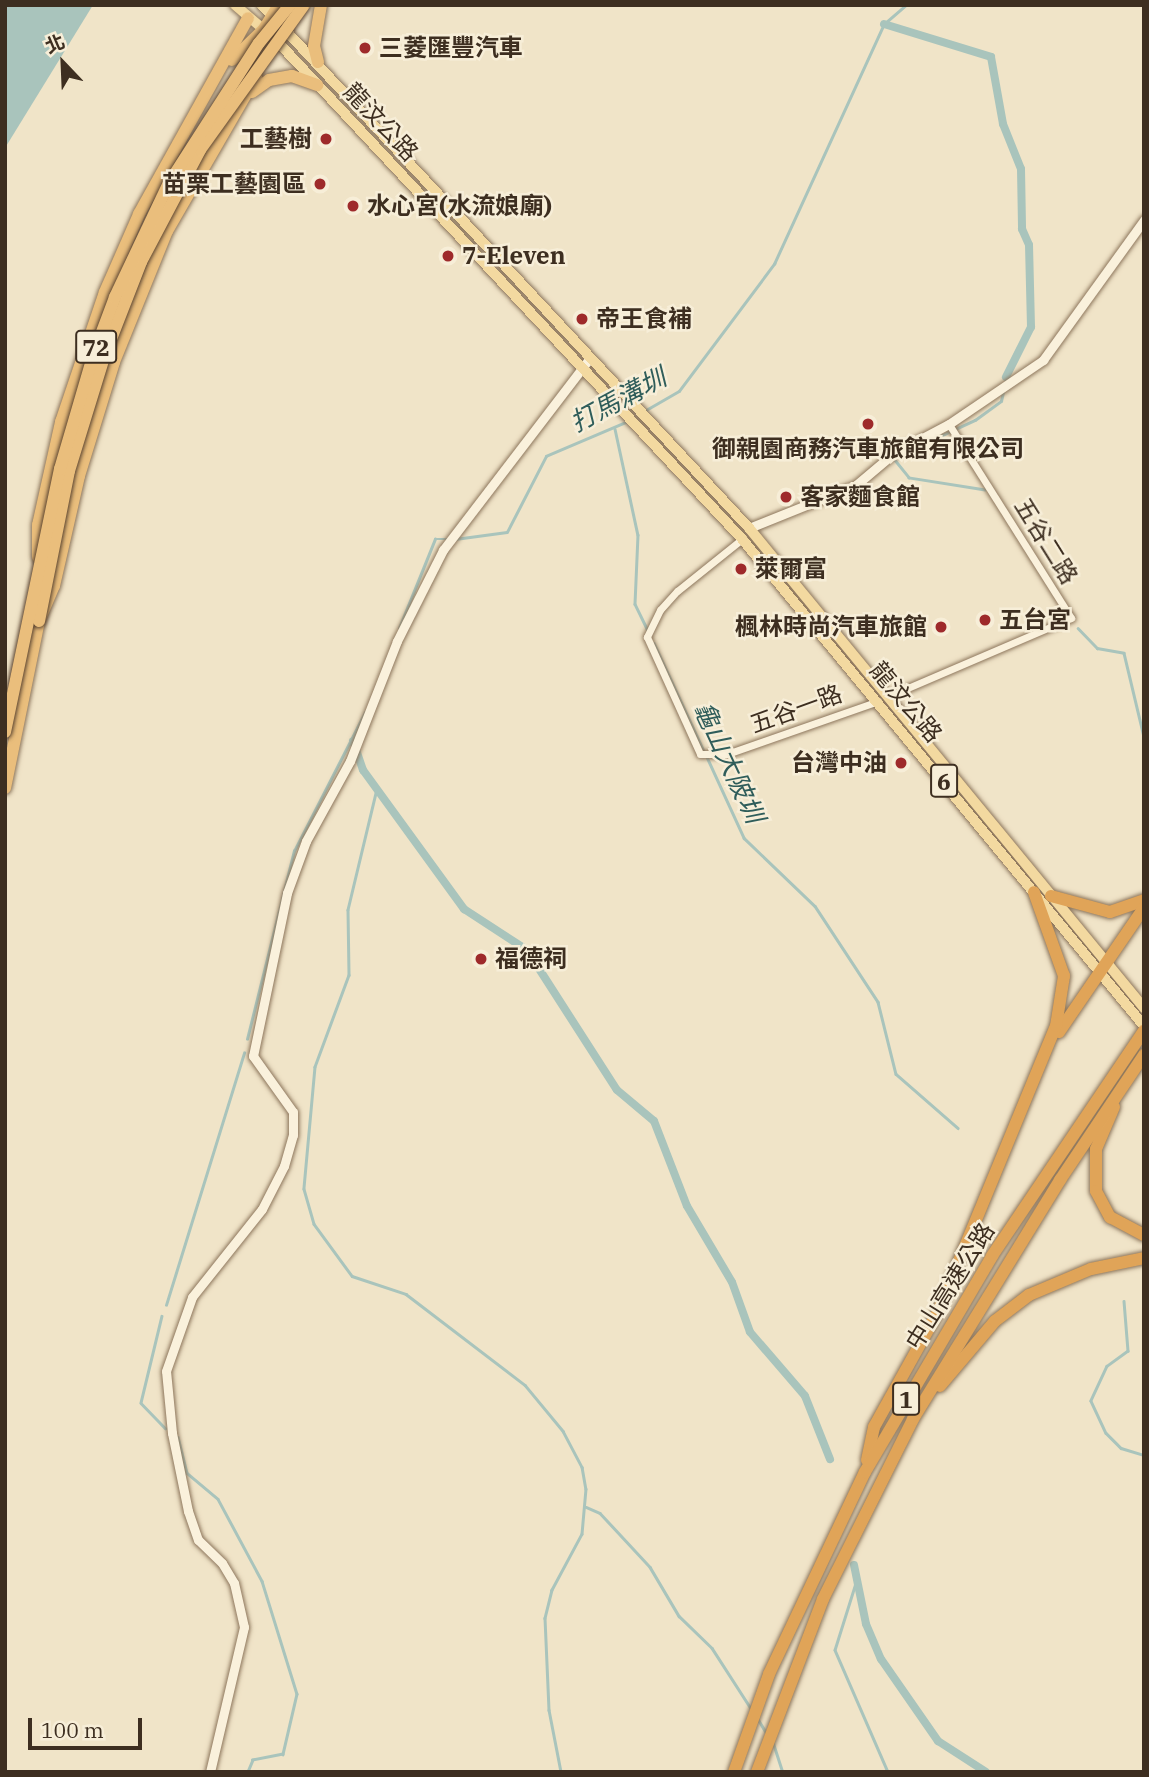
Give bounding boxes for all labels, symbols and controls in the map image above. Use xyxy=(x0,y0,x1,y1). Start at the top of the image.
north arrow xyxy=(28,28,98,98)
text: 北 xyxy=(41,29,68,58)
place label: 三菱匯豐汽車 xyxy=(379,34,523,62)
marker: 三菱匯豐汽車 xyxy=(357,40,373,56)
street label: 龍汶公路 xyxy=(338,77,424,167)
place label: 工藝樹 xyxy=(240,125,312,153)
marker: 工藝樹 xyxy=(318,131,334,147)
place label: 苗栗工藝園區 xyxy=(162,170,306,198)
marker: 苗栗工藝園區 xyxy=(312,176,328,192)
place label: 水心宮(水流娘廟) xyxy=(367,192,552,220)
marker: 水心宮(水流娘廟) xyxy=(345,198,361,214)
place label: 7-Eleven xyxy=(462,242,566,270)
marker: 7-Eleven xyxy=(440,248,456,264)
place label: 帝王食補 xyxy=(596,305,692,333)
marker: 帝王食補 xyxy=(574,311,590,327)
road number: 72 xyxy=(75,328,117,366)
water label: 打馬溝圳 xyxy=(565,362,671,438)
marker: 御親園商務汽車旅館有限公司 xyxy=(860,416,876,432)
place label: 御親園商務汽車旅館有限公司 xyxy=(712,435,1024,463)
place label: 客家麵食館 xyxy=(800,483,920,511)
marker: 客家麵食館 xyxy=(778,489,794,505)
street label: 五谷二路 xyxy=(1008,493,1084,589)
place label: 萊爾富 xyxy=(755,555,827,583)
marker: 萊爾富 xyxy=(733,561,749,577)
place label: 五台宮 xyxy=(999,606,1071,634)
marker: 五台宮 xyxy=(977,612,993,628)
place label: 楓林時尚汽車旅館 xyxy=(735,613,927,641)
marker: 楓林時尚汽車旅館 xyxy=(933,619,949,635)
street label: 龍汶公路 xyxy=(864,656,948,748)
street label: 五谷一路 xyxy=(746,679,846,739)
water label: 龜山大陂圳 xyxy=(687,696,771,828)
place label: 台灣中油 xyxy=(791,749,887,777)
marker: 台灣中油 xyxy=(893,755,909,771)
road number: 6 xyxy=(930,762,958,800)
place label: 福德祠 xyxy=(495,945,567,973)
marker: 福德祠 xyxy=(473,951,489,967)
street label: 中山高速公路 xyxy=(900,1217,1000,1355)
road number: 1 xyxy=(892,1380,920,1418)
scale bar xyxy=(32,1704,145,1748)
text: 100 m xyxy=(41,1716,104,1744)

